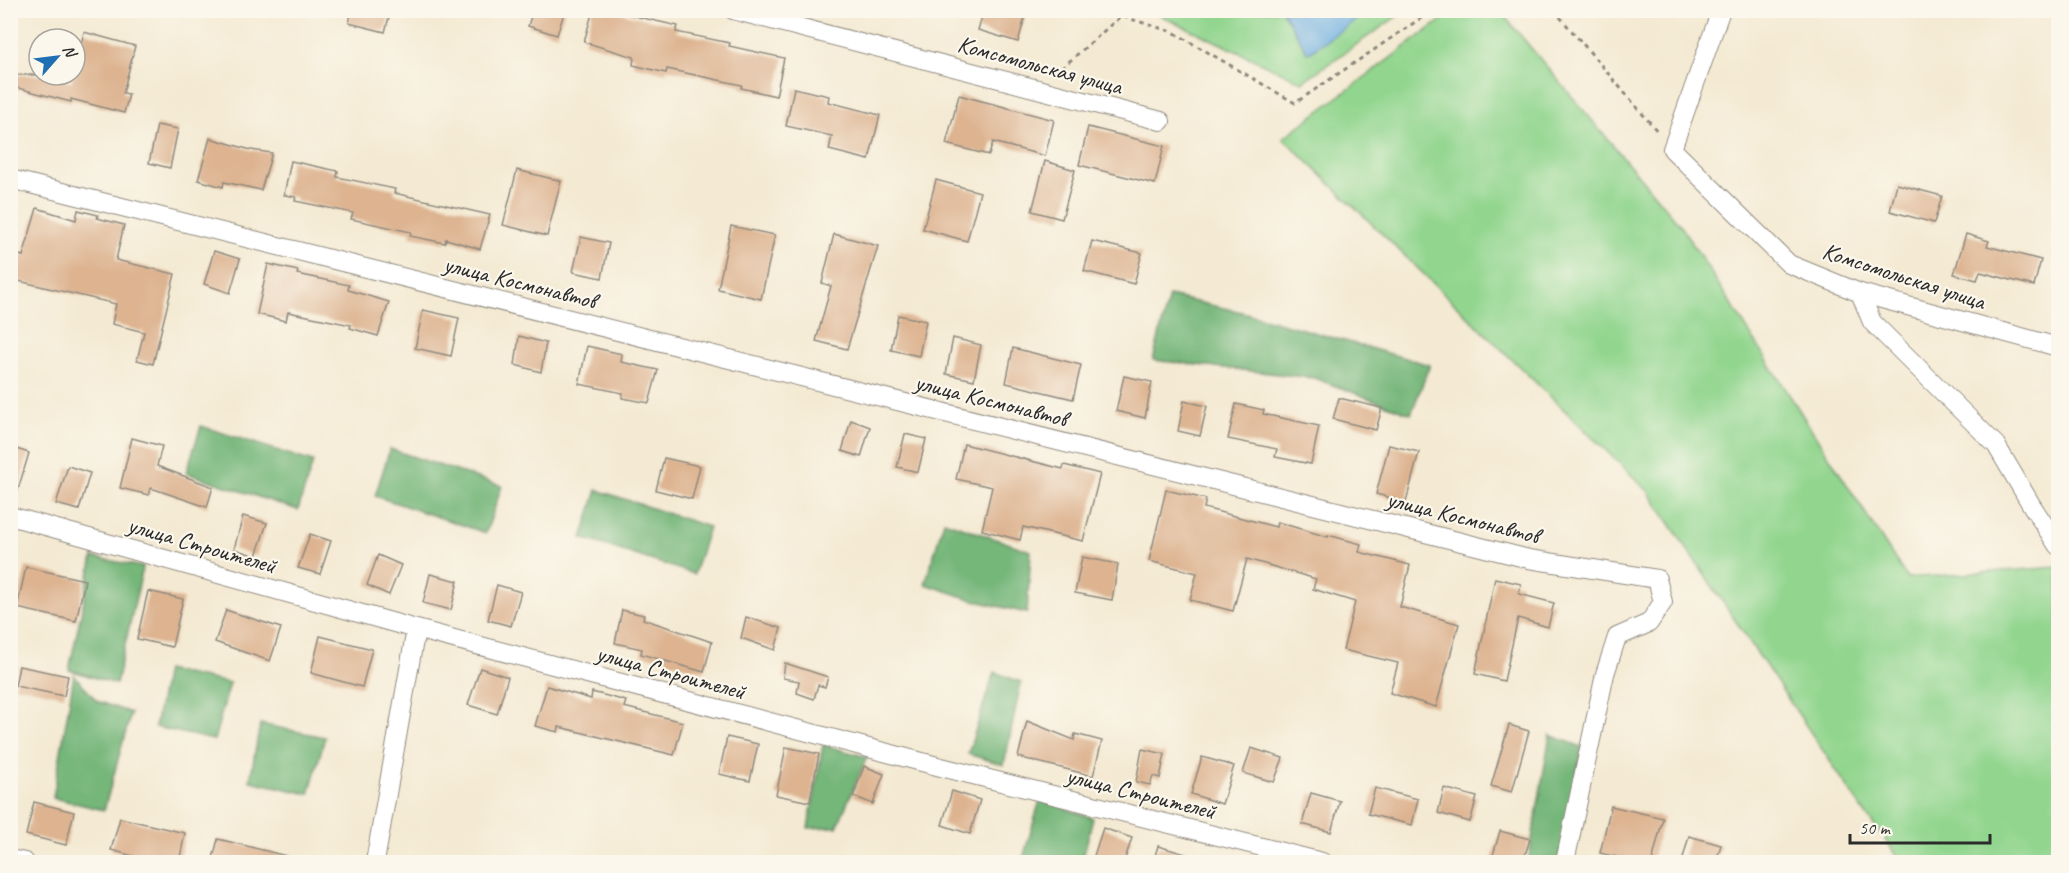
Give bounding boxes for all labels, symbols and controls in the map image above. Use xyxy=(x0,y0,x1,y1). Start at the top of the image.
north arrow xyxy=(27,27,87,87)
street label: Комсомольская улица xyxy=(954,29,1127,102)
text: N xyxy=(58,41,82,62)
street label: Комсомольская улица xyxy=(1819,236,1990,317)
street label: улица Космонавтов xyxy=(439,248,603,316)
street label: улица Космонавтов xyxy=(910,366,1074,434)
street label: улица Космонавтов xyxy=(1382,483,1546,551)
street label: улица Строителей xyxy=(122,509,282,581)
street label: улица Строителей xyxy=(591,637,751,707)
street label: улица Строителей xyxy=(1061,759,1221,827)
scale bar xyxy=(1850,807,1990,845)
text: 50 m xyxy=(1859,817,1892,839)

